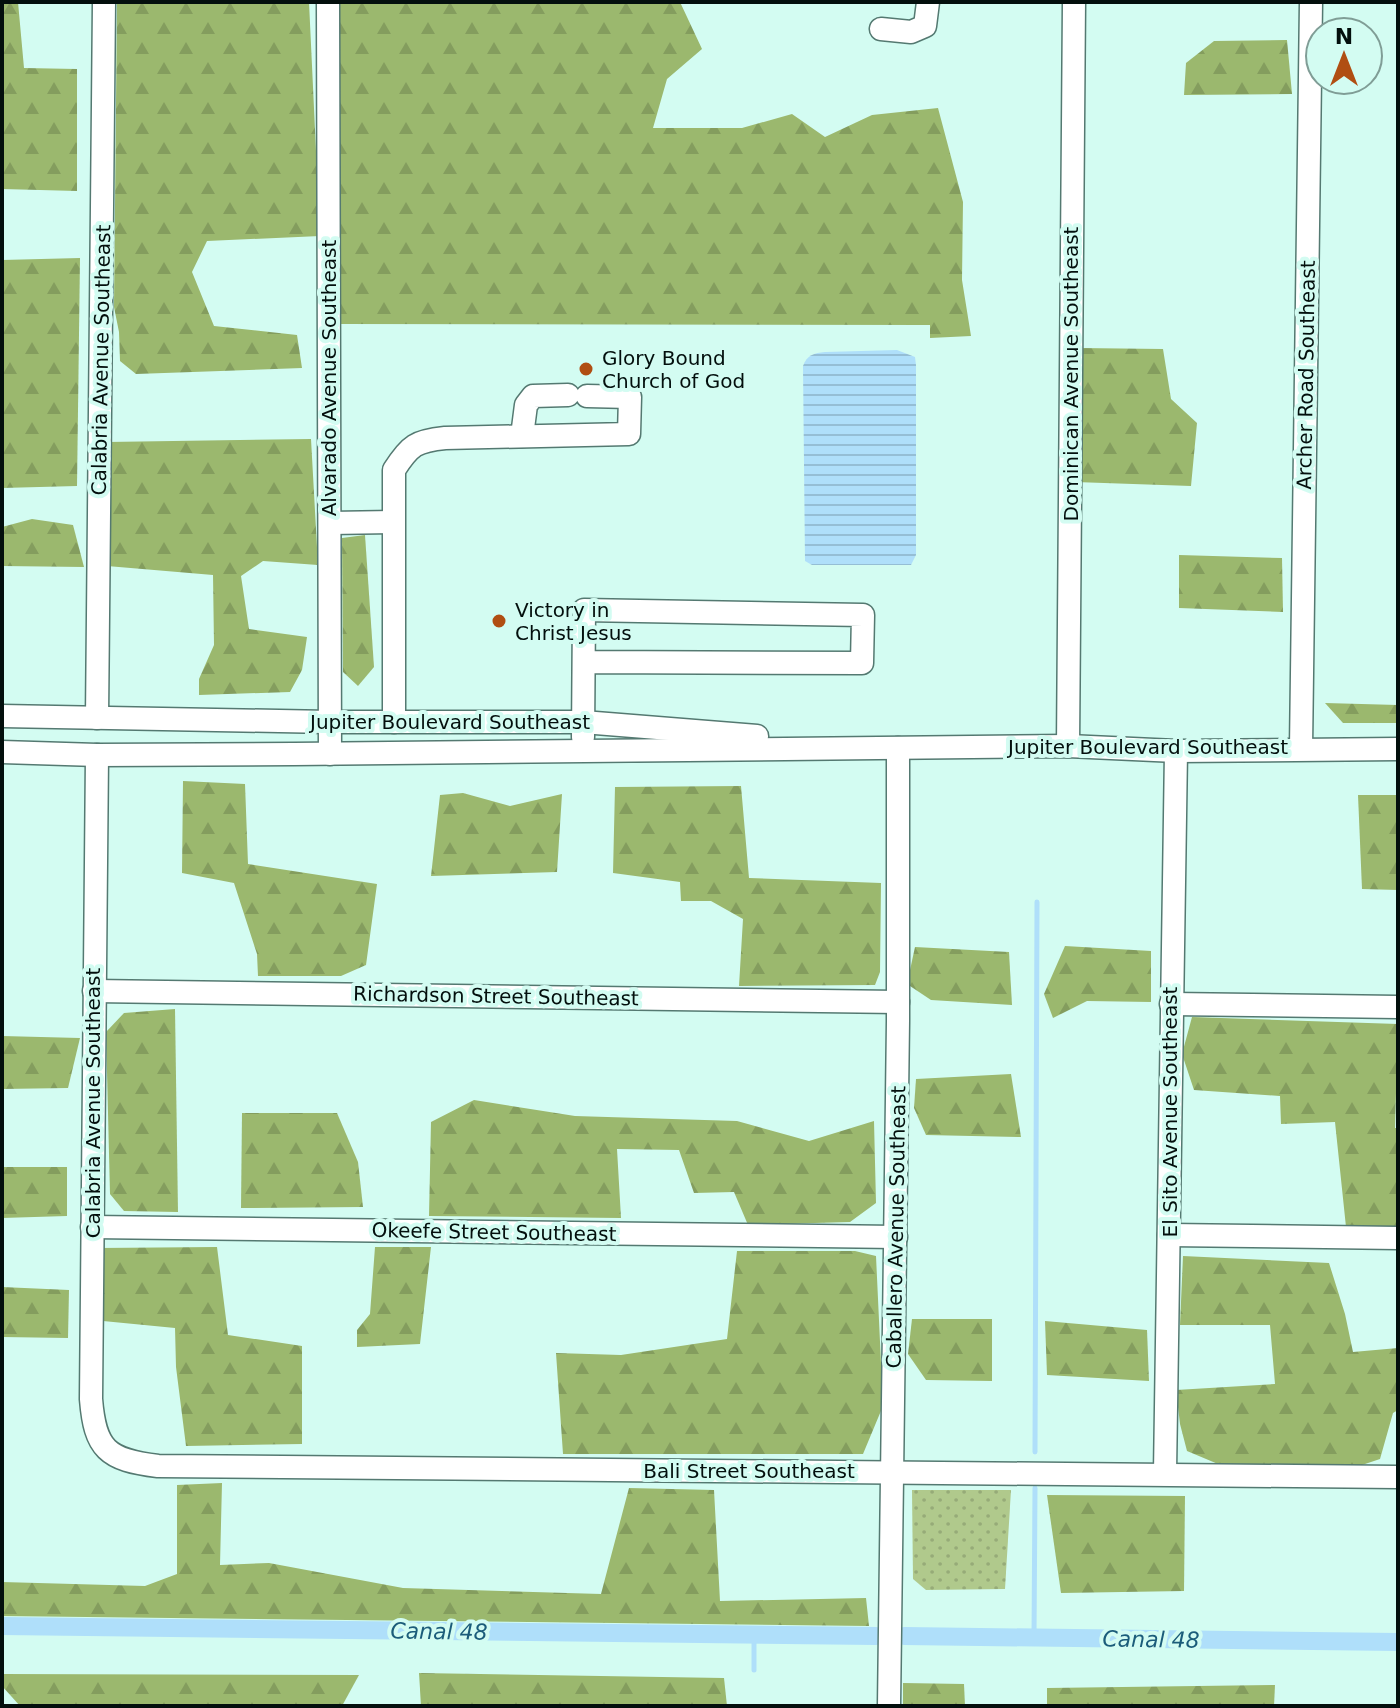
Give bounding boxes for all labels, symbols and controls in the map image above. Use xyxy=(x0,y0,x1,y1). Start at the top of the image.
north arrow xyxy=(1304,16,1384,96)
text: N xyxy=(1335,24,1353,49)
street label: Calabria Avenue Southeast xyxy=(87,224,115,496)
street label: Dominican Avenue Southeast xyxy=(1059,226,1083,521)
street label: Alvarado Avenue Southeast xyxy=(317,239,341,516)
street label: Archer Road Southeast xyxy=(1292,260,1320,490)
place label: Glory Bound Church of God xyxy=(602,346,745,393)
marker: Glory Bound Church of God xyxy=(577,360,595,378)
place label: Victory in Christ Jesus xyxy=(515,598,632,645)
marker: Victory in Christ Jesus xyxy=(490,612,508,630)
street label: Jupiter Boulevard Southeast xyxy=(308,710,590,734)
street label: Jupiter Boulevard Southeast xyxy=(1006,735,1288,759)
street label: Calabria Avenue Southeast xyxy=(81,967,105,1238)
street label: Richardson Street Southeast xyxy=(353,982,639,1010)
street label: El Sito Avenue Southeast xyxy=(1158,986,1182,1237)
street label: Caballero Avenue Southeast xyxy=(882,1085,910,1368)
street label: Okeefe Street Southeast xyxy=(371,1218,617,1246)
street label: Bali Street Southeast xyxy=(643,1459,855,1483)
water label: Canal 48 xyxy=(390,1618,488,1645)
water label: Canal 48 xyxy=(1102,1626,1200,1653)

